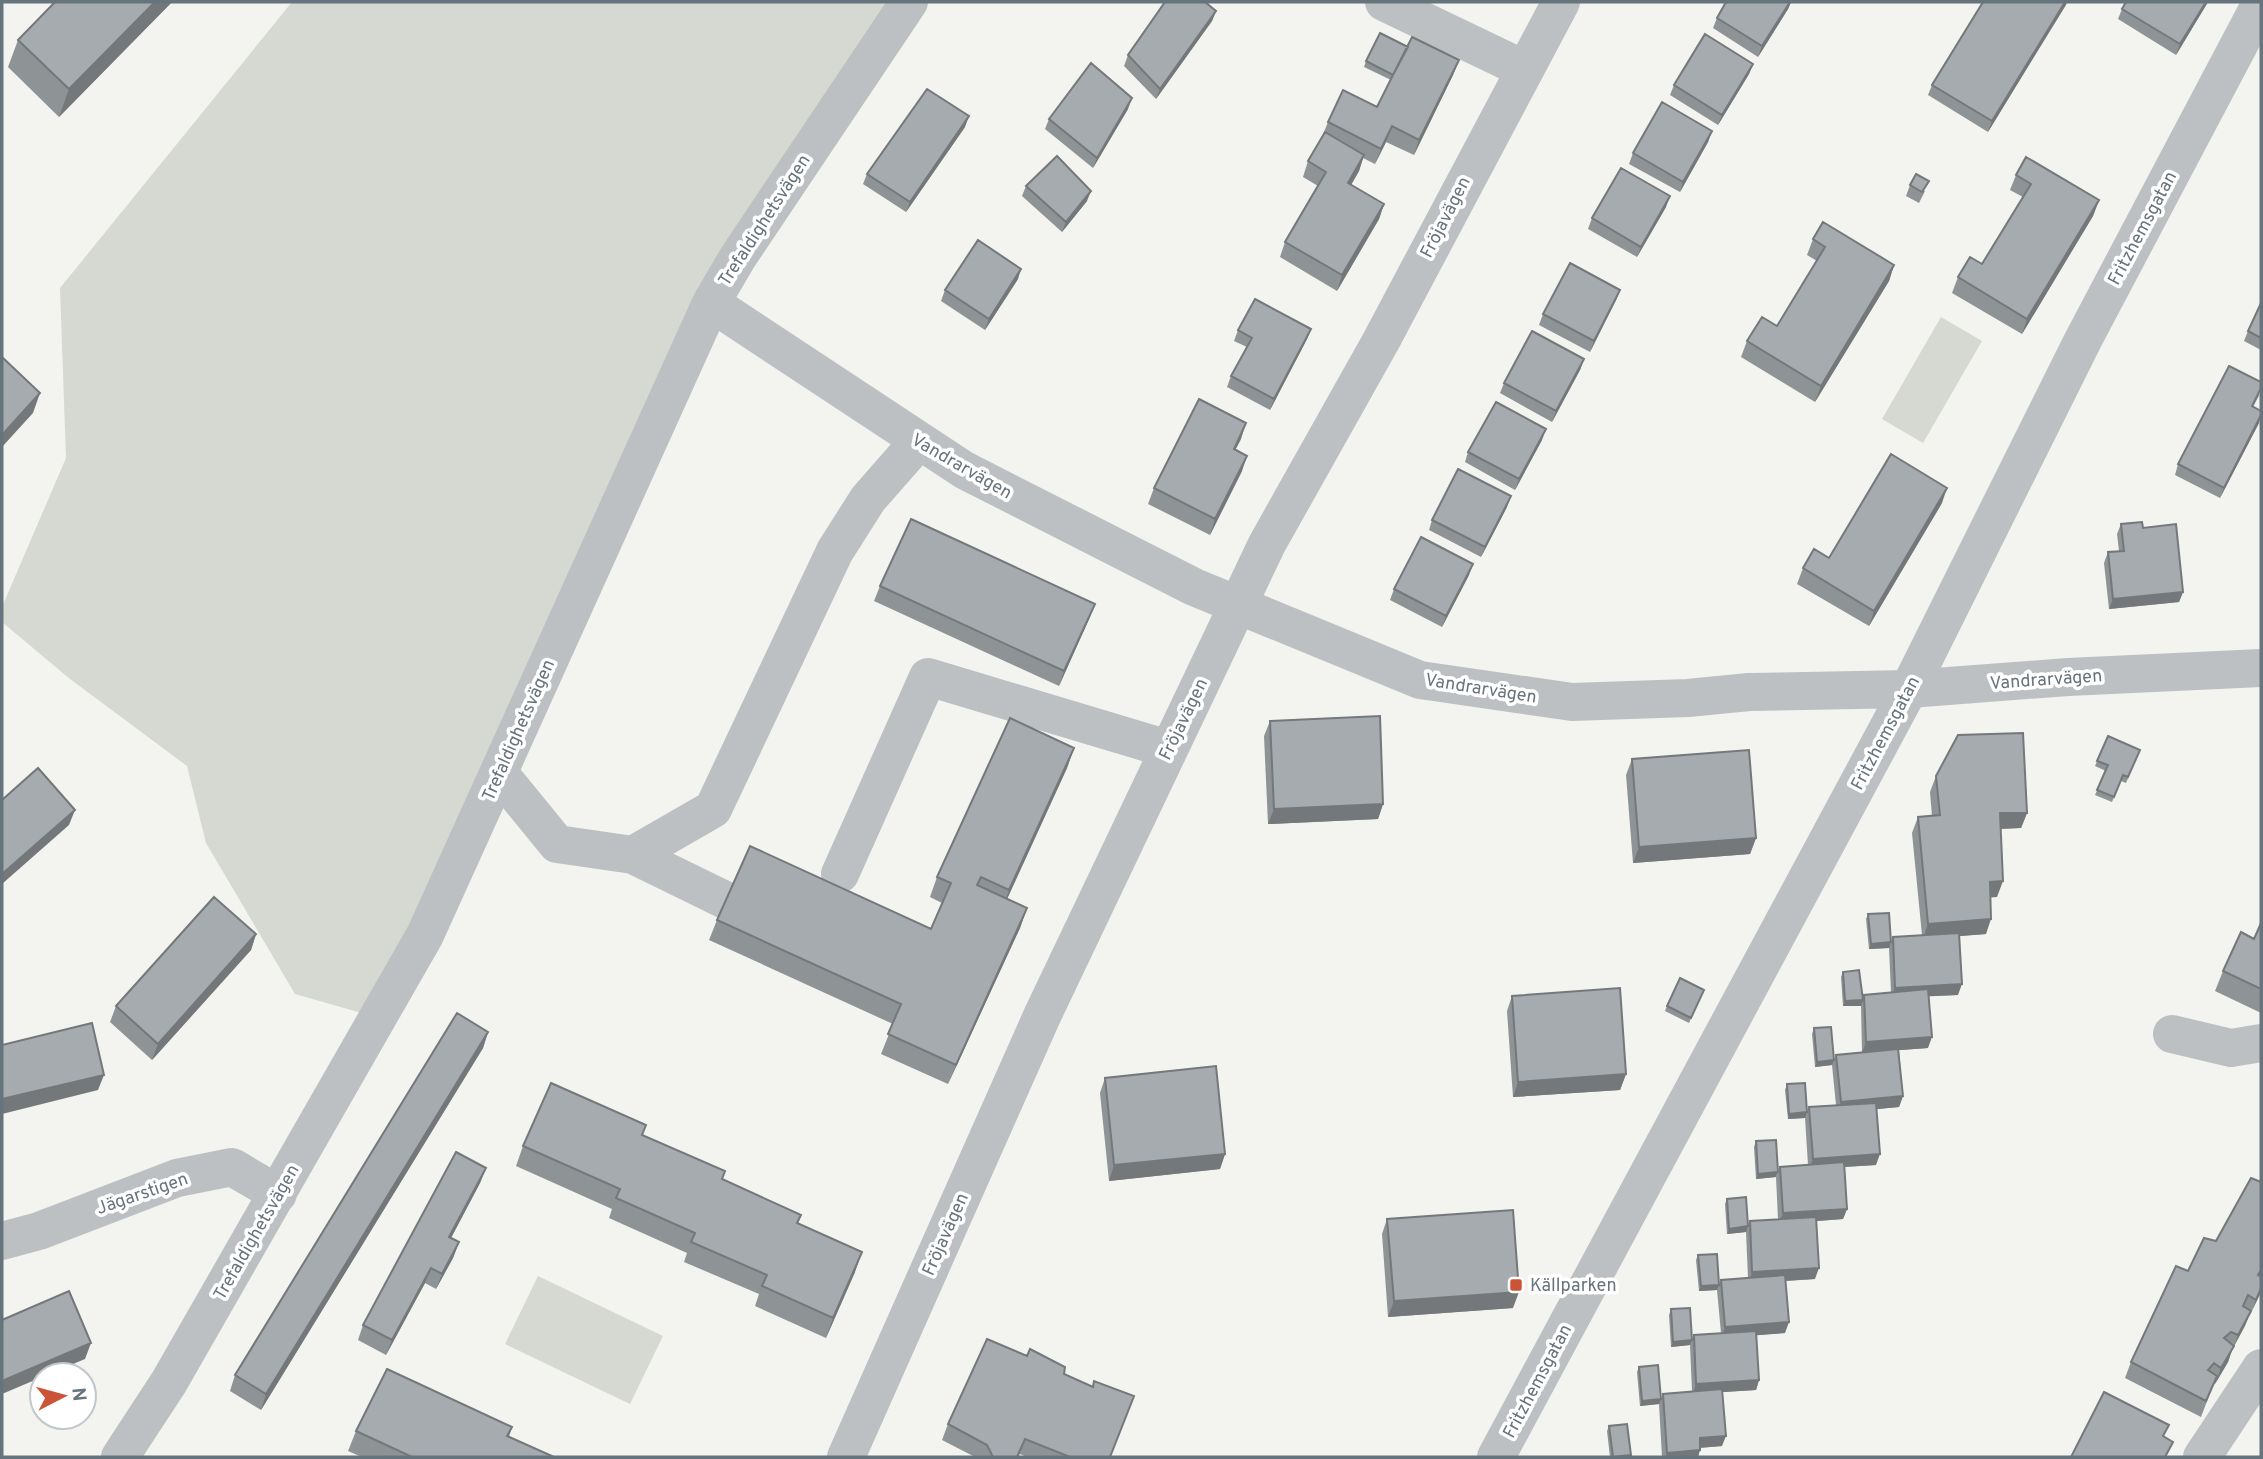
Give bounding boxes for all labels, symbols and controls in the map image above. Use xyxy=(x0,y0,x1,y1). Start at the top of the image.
street label: Trefaldighetsvägen xyxy=(714,150,817,291)
street label: Fritzhemsgatan xyxy=(2104,168,2183,290)
street label: Fröjavägen xyxy=(1416,173,1477,262)
street label: Vandrarvägen xyxy=(907,429,1016,505)
street label: Trefaldighetsvägen xyxy=(478,656,561,805)
street label: Vandrarvägen xyxy=(1989,665,2103,696)
street label: Vandrarvägen xyxy=(1423,669,1538,710)
street label: Fritzhemsgatan xyxy=(1847,673,1926,795)
street label: Fröjavägen xyxy=(1155,675,1214,764)
street label: Trefaldighetsvägen xyxy=(209,1161,305,1305)
street label: Jägarstigen xyxy=(94,1168,191,1221)
street label: Fröjavägen xyxy=(918,1190,975,1280)
place label: Källparken xyxy=(1530,1275,1617,1298)
marker: Källparken xyxy=(1508,1277,1524,1293)
street label: Fritzhemsgatan xyxy=(1499,1321,1578,1443)
north arrow xyxy=(28,1361,98,1431)
text: N xyxy=(65,1386,91,1402)

